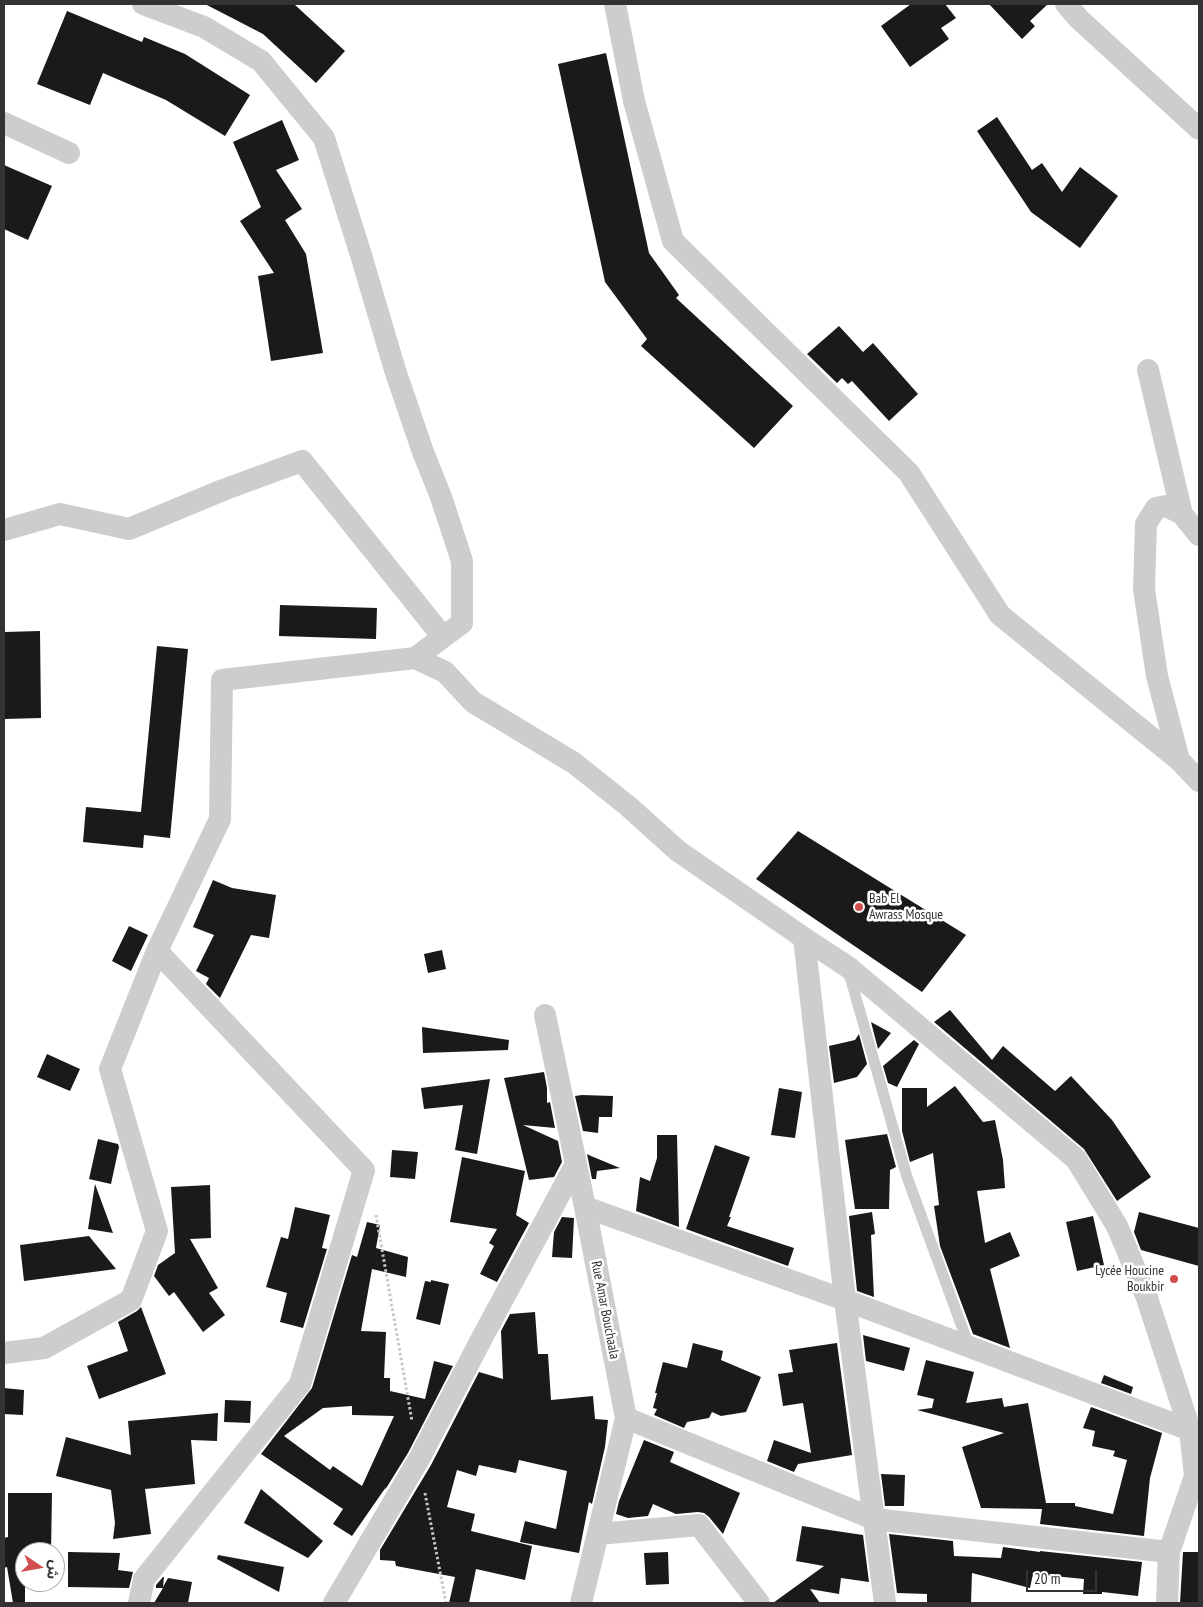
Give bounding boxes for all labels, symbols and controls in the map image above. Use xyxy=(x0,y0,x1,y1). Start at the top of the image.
place label: Bab El Awrass Mosque xyxy=(869,891,943,924)
marker: Bab El Awrass Mosque xyxy=(853,901,865,913)
street label: Rue Amar Bouchaala xyxy=(587,1260,623,1360)
place label: Lycée Houcine Boukbir xyxy=(1095,1263,1164,1295)
marker: Lycée Houcine Boukbir xyxy=(1168,1273,1180,1285)
north arrow xyxy=(15,1542,65,1592)
text: ش xyxy=(43,1559,64,1581)
scale bar xyxy=(1028,1560,1099,1592)
text: 20 m xyxy=(1034,1569,1060,1588)

